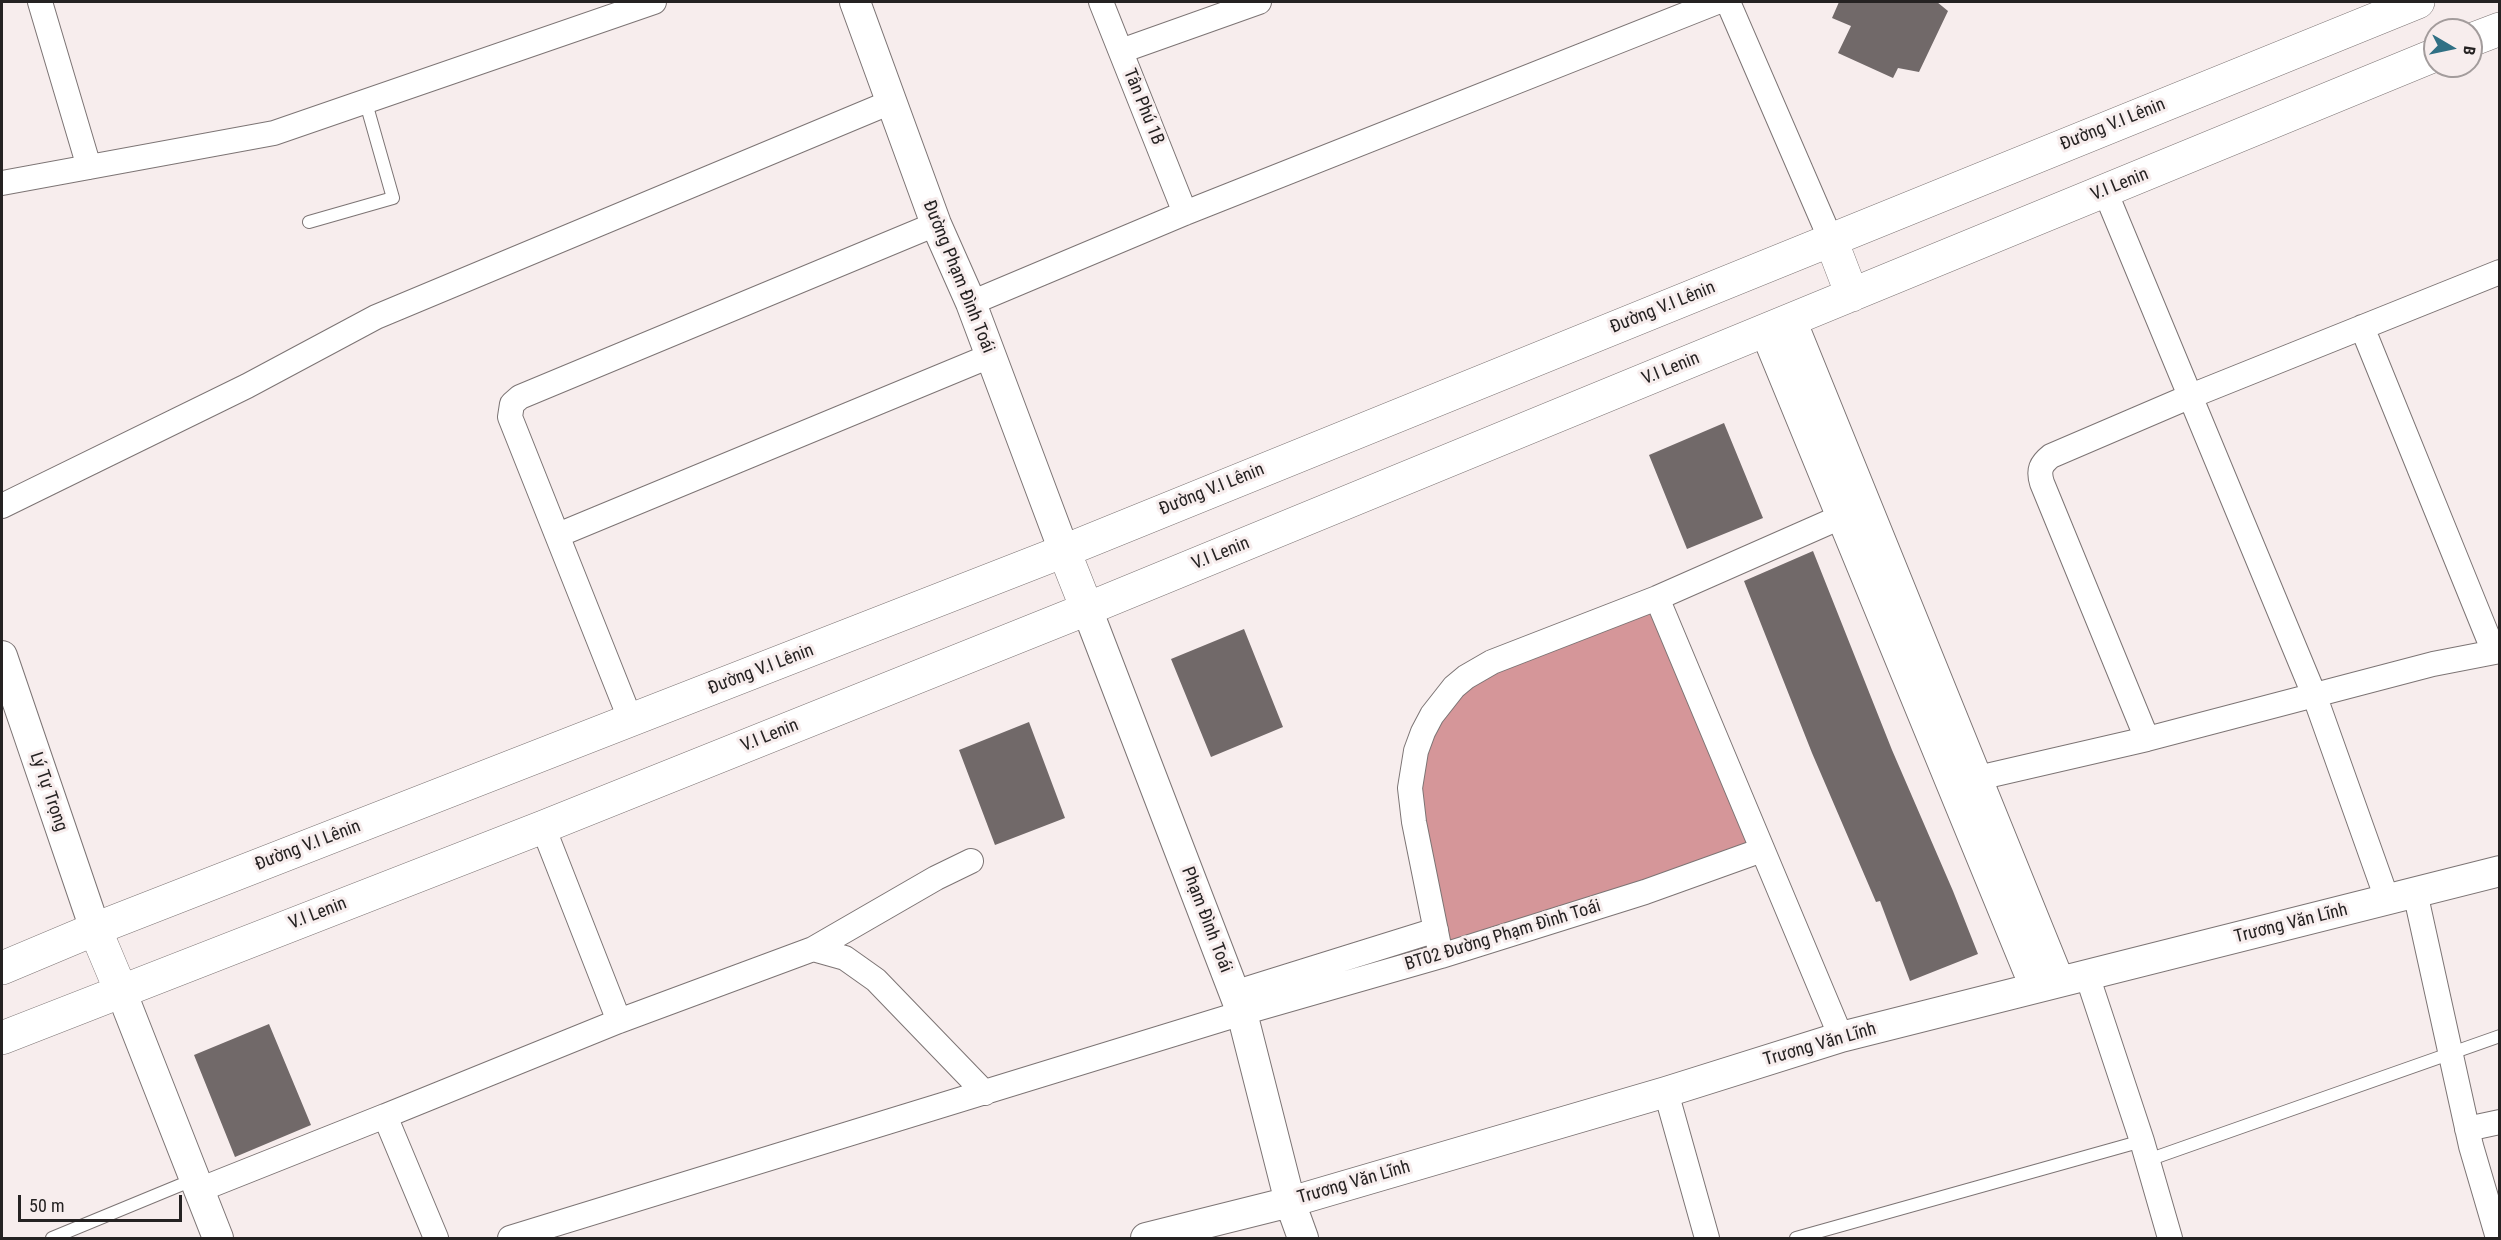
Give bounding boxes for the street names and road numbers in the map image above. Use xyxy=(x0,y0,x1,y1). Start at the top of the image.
street label: Tân Phú 1B xyxy=(1118,66,1168,148)
street label: Đường V.I Lênin xyxy=(2057,94,2169,156)
street label: V.I Lenin xyxy=(2088,164,2152,206)
street label: Đường Phạm Đình Toái xyxy=(917,197,999,357)
street label: Đường V.I Lênin xyxy=(1607,277,1719,339)
street label: V.I Lenin xyxy=(1639,348,1703,390)
street label: Đường V.I Lênin xyxy=(1156,459,1268,521)
street label: V.I Lenin xyxy=(1189,533,1253,575)
street label: Đường V.I Lênin xyxy=(705,640,817,700)
street label: V.I Lenin xyxy=(738,715,802,757)
street label: Lý Tự Trọng xyxy=(24,750,72,834)
street label: Đường V.I Lênin xyxy=(252,816,364,876)
street label: Phạm Đình Toái xyxy=(1176,864,1236,976)
street label: V.I Lenin xyxy=(286,893,350,935)
street label: BT02 Đường Phạm Đình Toái xyxy=(1402,896,1604,976)
street label: Trương Văn Lĩnh xyxy=(2232,899,2350,949)
street label: Trương Văn Lĩnh xyxy=(1761,1019,1879,1071)
street label: Trương Văn Lĩnh xyxy=(1295,1157,1413,1209)

